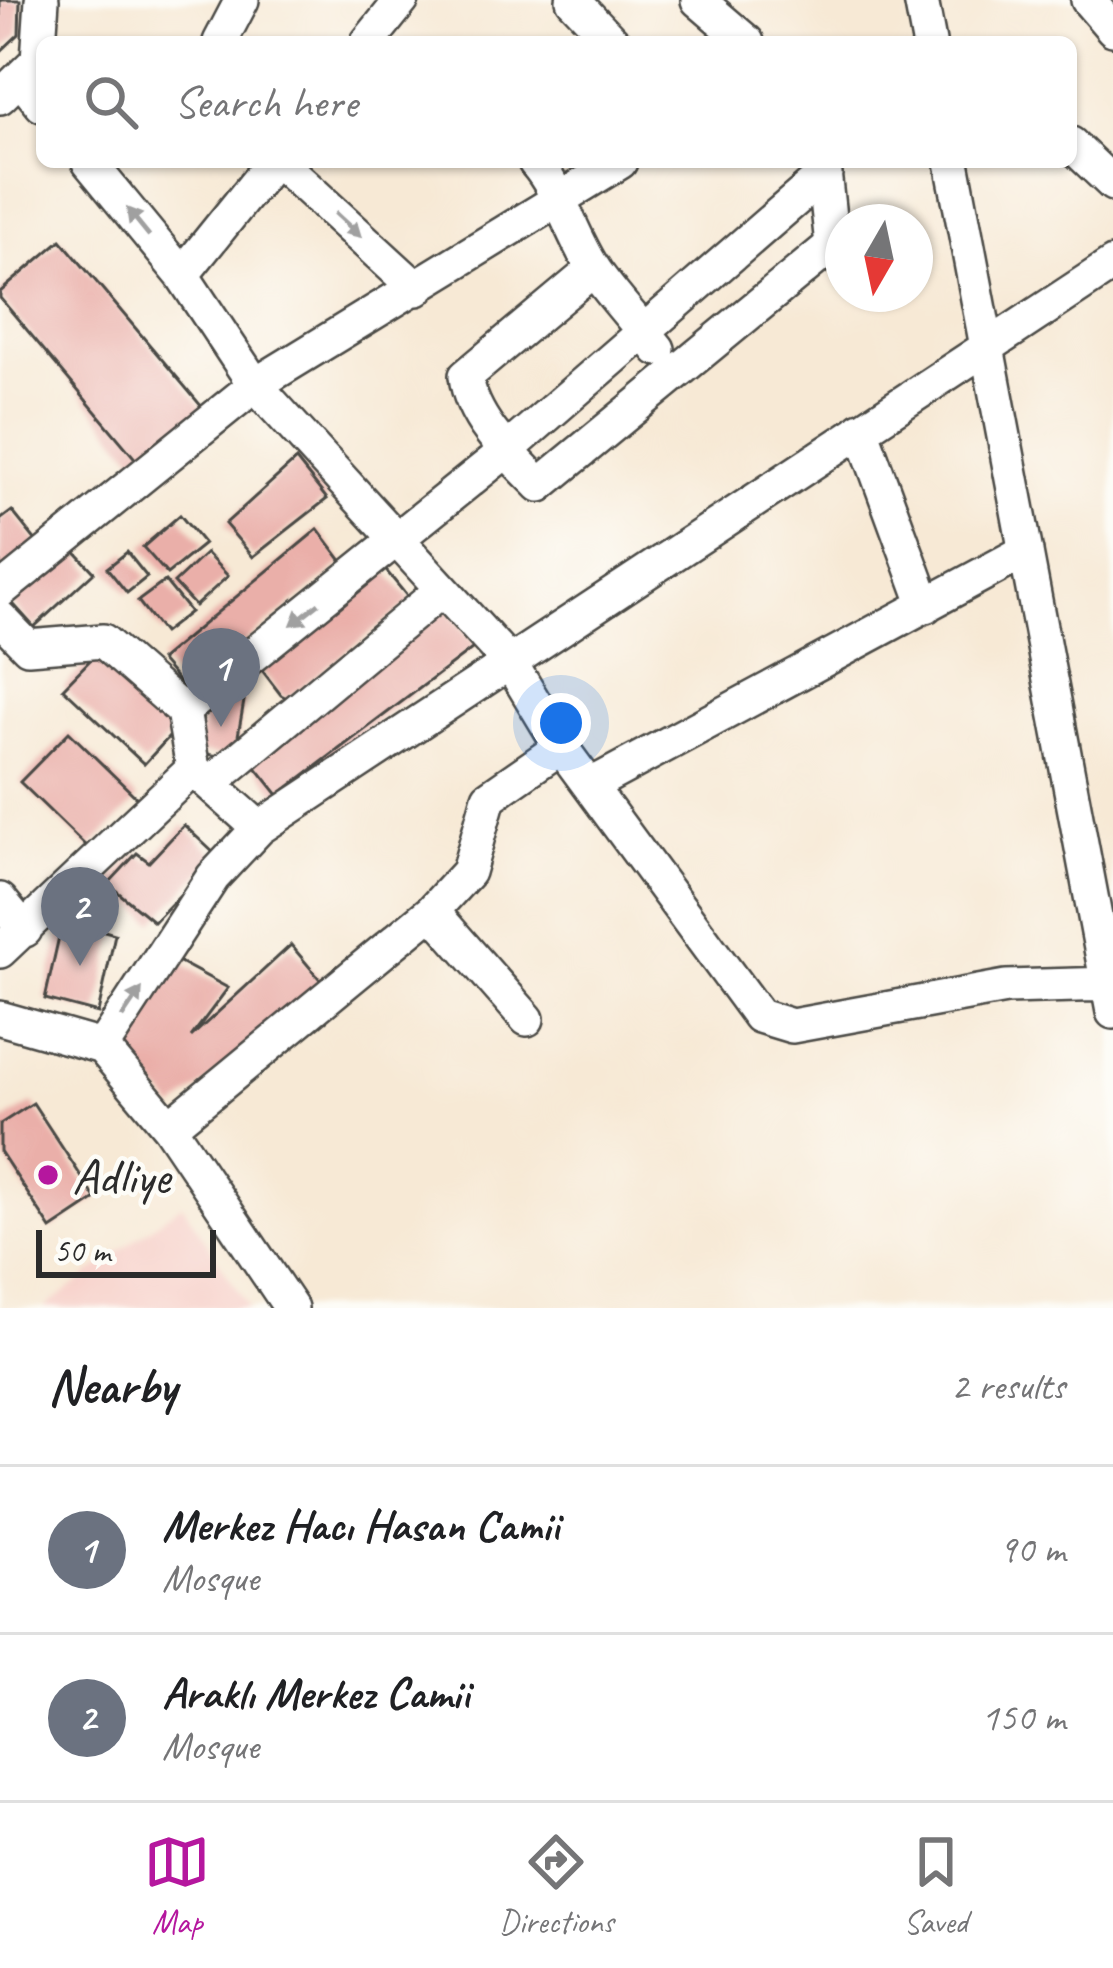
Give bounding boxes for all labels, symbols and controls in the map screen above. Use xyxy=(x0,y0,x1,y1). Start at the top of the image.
search box xyxy=(36,36,1077,168)
icon: search xyxy=(78,69,144,135)
text: Search here xyxy=(174,74,357,131)
north arrow xyxy=(825,204,933,312)
one-way arrow xyxy=(126,207,151,238)
one-way arrow xyxy=(333,211,362,239)
one-way arrow xyxy=(289,601,320,626)
pin: 1 xyxy=(182,628,260,727)
your location xyxy=(531,693,591,753)
pin: 2 xyxy=(41,867,119,966)
one-way arrow xyxy=(119,987,142,1019)
place label: Adliye xyxy=(72,1144,173,1208)
marker: Adliye xyxy=(35,1162,61,1188)
scale bar xyxy=(36,1224,216,1277)
text: 50 m xyxy=(54,1230,110,1272)
text: Nearby xyxy=(48,1354,176,1418)
text: 2 results xyxy=(951,1362,1065,1411)
text: Merkez Hacı Hasan Camii xyxy=(162,1497,559,1554)
text: 1 xyxy=(78,1525,96,1574)
text: 90 m xyxy=(999,1525,1065,1574)
text: Mosque xyxy=(162,1554,259,1603)
text: Araklı Merkez Camii xyxy=(162,1665,469,1722)
text: 2 xyxy=(78,1693,96,1742)
text: 150 m xyxy=(981,1693,1065,1742)
text: Mosque xyxy=(162,1722,259,1771)
tab: Map xyxy=(144,1829,210,1943)
tab: Directions xyxy=(499,1829,614,1943)
tab: Saved xyxy=(903,1829,969,1943)

